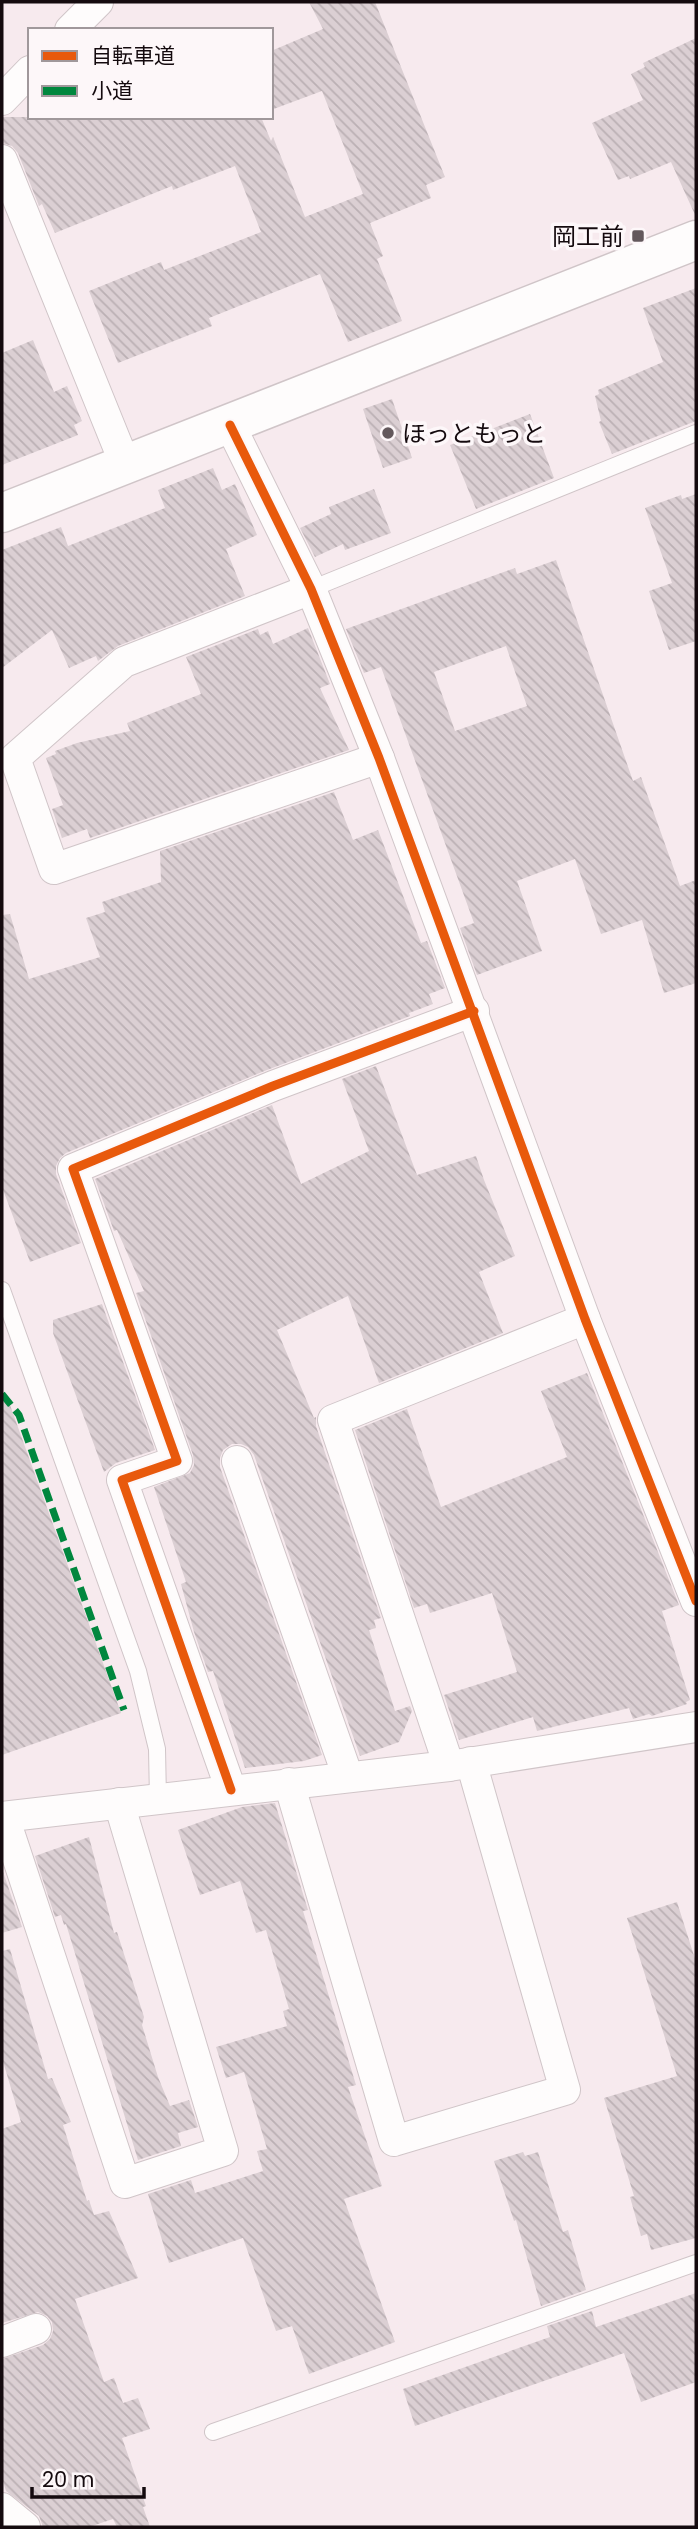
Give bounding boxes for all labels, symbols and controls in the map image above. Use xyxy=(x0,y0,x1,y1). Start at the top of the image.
legend xyxy=(28,28,273,119)
text: 自転車道 xyxy=(91,41,175,70)
text: 小道 xyxy=(91,76,133,105)
place label: 岡工前 xyxy=(552,220,624,253)
marker: 岡工前 xyxy=(630,228,646,244)
place label: ほっともっと xyxy=(402,417,546,450)
marker: ほっともっと xyxy=(380,425,396,441)
scale bar xyxy=(32,2456,144,2500)
text: 20 m xyxy=(42,2465,95,2494)

